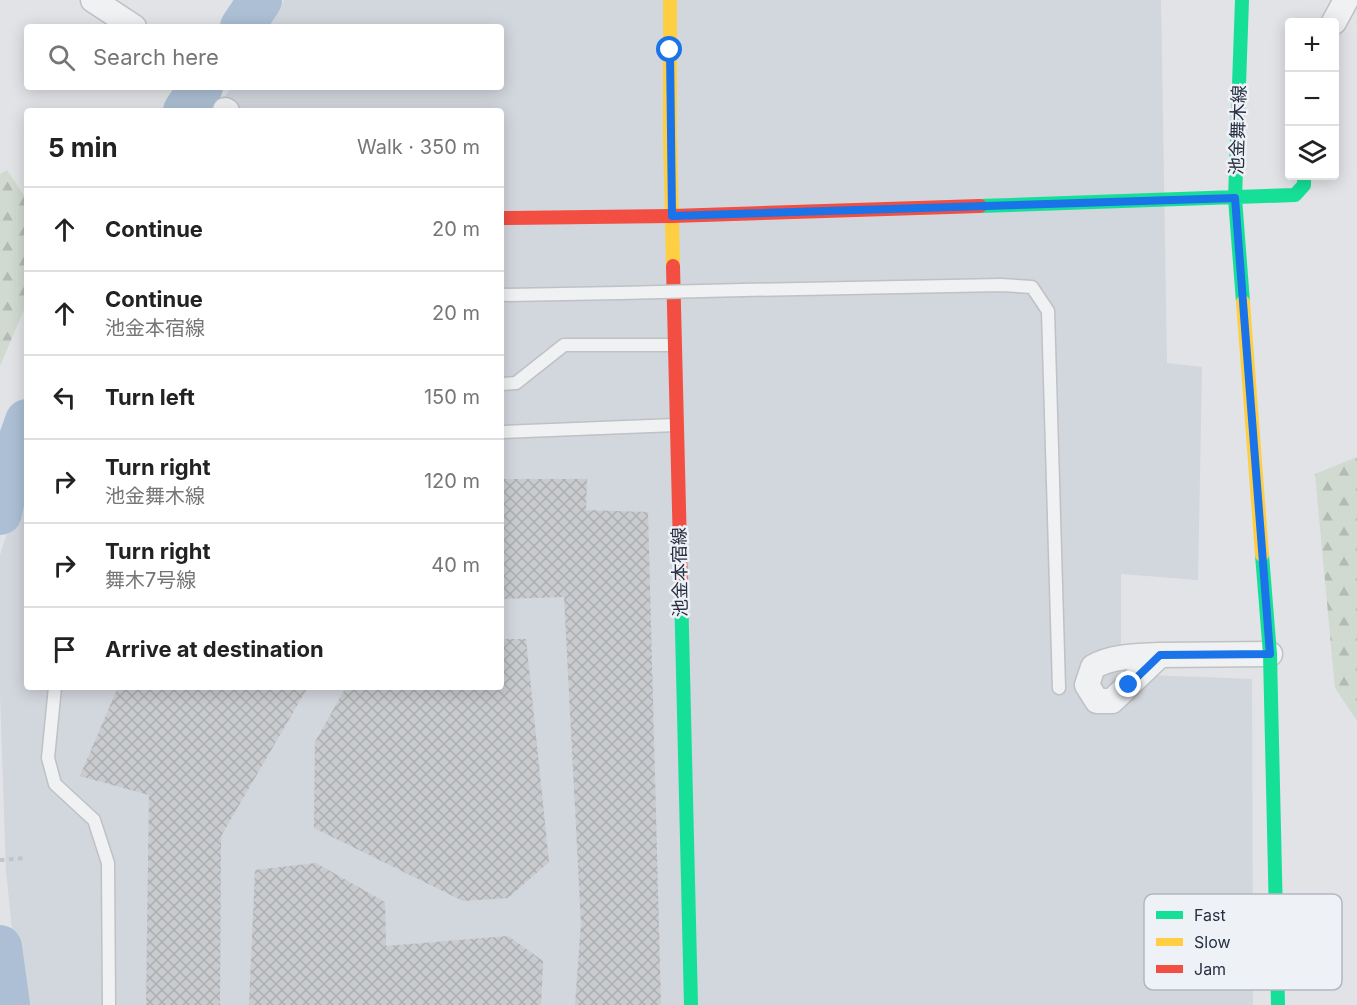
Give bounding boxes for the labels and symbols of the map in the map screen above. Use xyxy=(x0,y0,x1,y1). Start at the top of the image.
route start xyxy=(656,36,682,62)
street label: 池金舞木線 xyxy=(1225,85,1250,175)
street label: 池金本宿線 xyxy=(668,527,691,617)
route end xyxy=(1115,671,1141,697)
legend xyxy=(1144,894,1342,990)
text: Fast xyxy=(1194,905,1226,925)
text: Slow xyxy=(1194,932,1231,952)
text: Jam xyxy=(1194,959,1226,979)

